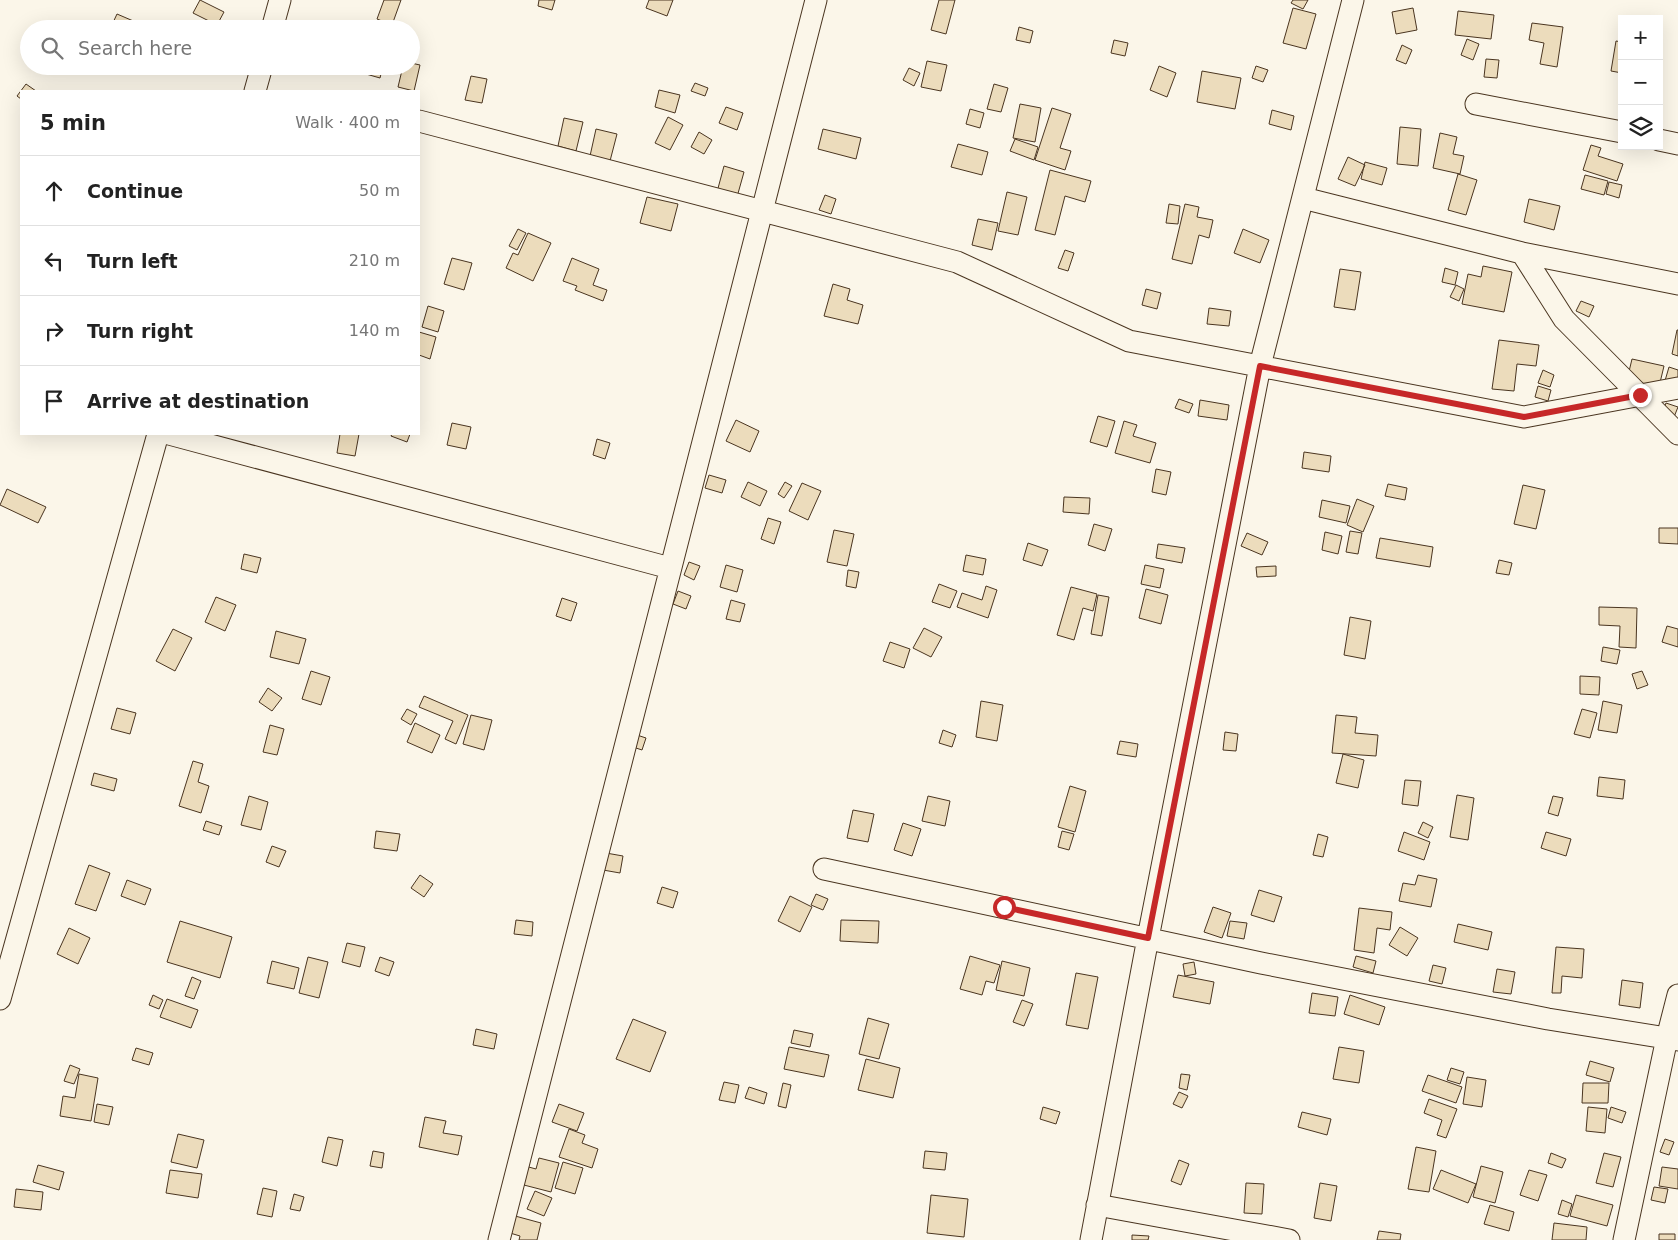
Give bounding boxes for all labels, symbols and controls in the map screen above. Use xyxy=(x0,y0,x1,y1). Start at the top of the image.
map controls xyxy=(1618,15,1663,150)
button: + xyxy=(1618,15,1663,60)
search box xyxy=(20,20,420,75)
icon: search xyxy=(38,34,66,62)
text: Search here xyxy=(78,37,192,59)
button: − xyxy=(1618,60,1663,105)
button: layers xyxy=(1618,105,1663,150)
text: 5 min xyxy=(40,111,106,135)
text: Walk · 400 m xyxy=(295,113,400,132)
icon: ahead xyxy=(40,177,68,205)
text: Continue xyxy=(87,180,183,202)
text: 50 m xyxy=(359,181,400,200)
icon: left xyxy=(40,247,68,275)
text: Turn left xyxy=(87,250,178,272)
text: 210 m xyxy=(349,251,400,270)
icon: right xyxy=(40,317,68,345)
text: Turn right xyxy=(87,320,193,342)
text: 140 m xyxy=(349,321,400,340)
route end xyxy=(1629,384,1652,407)
icon: arrive xyxy=(40,387,68,415)
text: Arrive at destination xyxy=(87,390,309,412)
route start xyxy=(993,896,1016,919)

